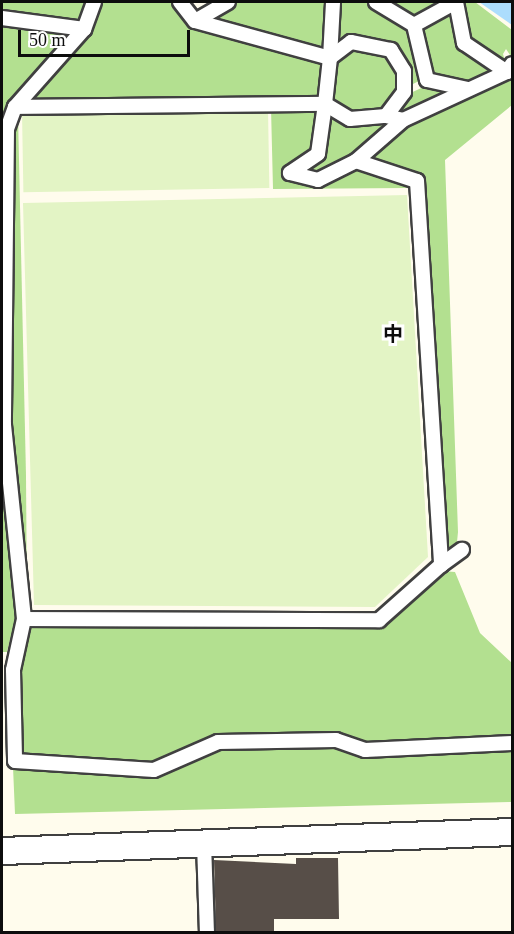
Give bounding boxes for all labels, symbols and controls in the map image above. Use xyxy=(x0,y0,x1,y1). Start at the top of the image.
scale bar xyxy=(21,18,194,56)
text: 50 m xyxy=(29,30,66,50)
district label: 中 xyxy=(383,322,403,346)

